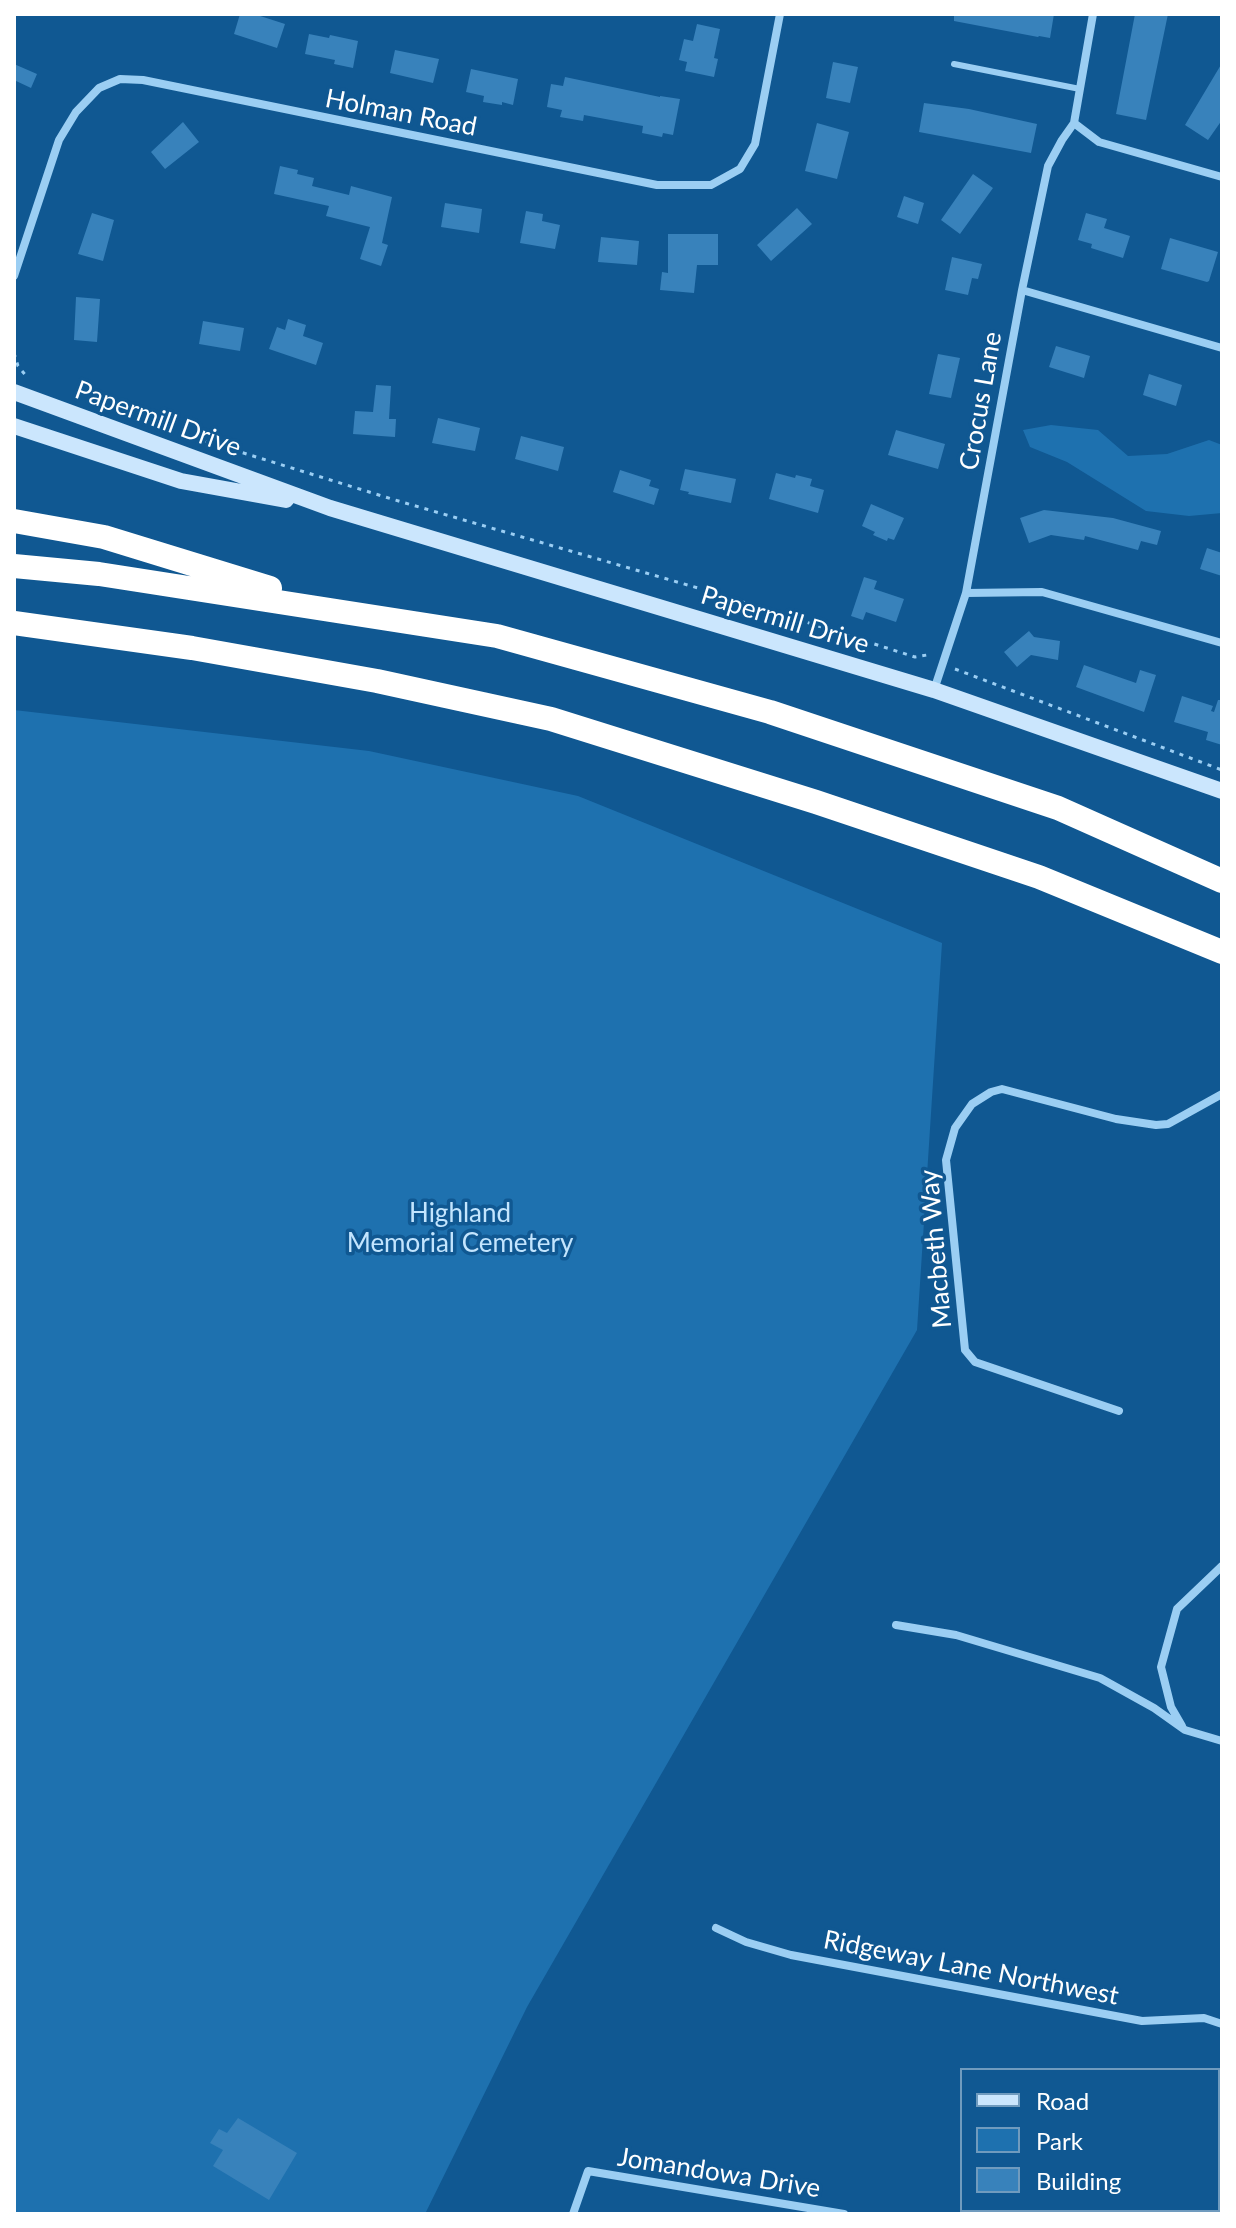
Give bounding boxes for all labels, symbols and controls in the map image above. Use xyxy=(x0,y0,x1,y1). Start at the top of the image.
street label: Holman Road xyxy=(323,83,479,143)
street label: Crocus Lane xyxy=(953,329,1009,473)
street label: Papermill Drive xyxy=(71,375,245,463)
street label: Papermill Drive xyxy=(697,580,873,660)
street label: Macbeth Way xyxy=(914,1168,958,1330)
park label: Highland Memorial Cemetery xyxy=(347,1198,573,1260)
street label: Ridgeway Lane Northwest xyxy=(821,1924,1121,2012)
legend xyxy=(960,2068,1220,2212)
text: Road xyxy=(1036,2086,1089,2115)
text: Park xyxy=(1036,2126,1083,2155)
street label: Jomandowa Drive xyxy=(615,2142,823,2204)
text: Building xyxy=(1036,2166,1121,2195)

